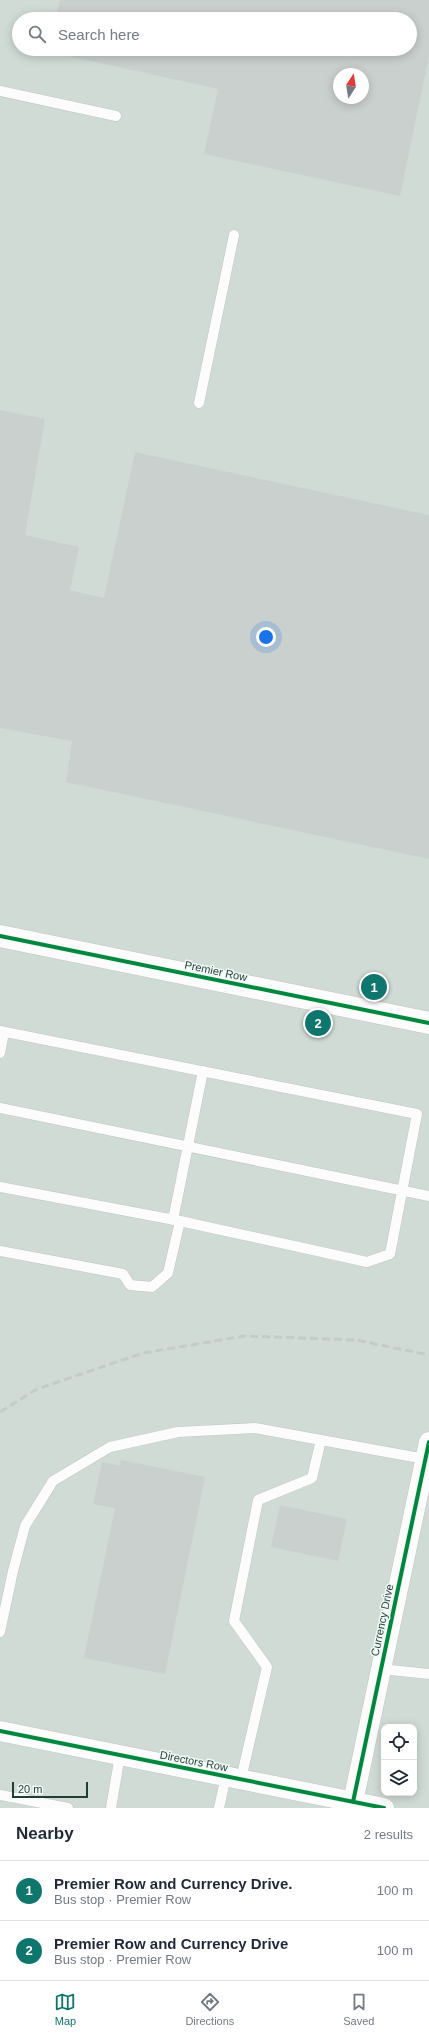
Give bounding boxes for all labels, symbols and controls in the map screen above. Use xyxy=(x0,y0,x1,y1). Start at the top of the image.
search box xyxy=(12,12,417,56)
icon: search xyxy=(26,23,48,45)
text: Search here xyxy=(58,26,140,43)
north arrow xyxy=(333,68,369,104)
your location xyxy=(256,627,276,647)
street label: Premier Row xyxy=(184,959,248,983)
pin: 1 xyxy=(361,972,387,1002)
pin: 2 xyxy=(305,1008,331,1038)
street label: Currency Drive xyxy=(369,1583,395,1657)
map controls xyxy=(381,1724,417,1796)
button: locate xyxy=(381,1724,417,1760)
street label: Directors Row xyxy=(159,1749,229,1773)
button: layers xyxy=(381,1760,417,1796)
scale bar xyxy=(12,1780,88,1799)
text: 20 m xyxy=(18,1783,42,1795)
text: Nearby xyxy=(16,1824,74,1843)
text: 2 results xyxy=(364,1827,413,1842)
text: Premier Row and Currency Drive. xyxy=(54,1875,292,1892)
text: 1 xyxy=(25,1883,33,1898)
text: 100 m xyxy=(377,1883,413,1898)
text: Bus stop · Premier Row xyxy=(54,1892,191,1907)
text: Premier Row and Currency Drive xyxy=(54,1935,288,1952)
text: 2 xyxy=(25,1943,33,1958)
text: 100 m xyxy=(377,1943,413,1958)
text: Bus stop · Premier Row xyxy=(54,1952,191,1967)
tab: Map xyxy=(54,1991,76,2027)
tab: Directions xyxy=(185,1991,234,2027)
tab: Saved xyxy=(343,1991,374,2027)

